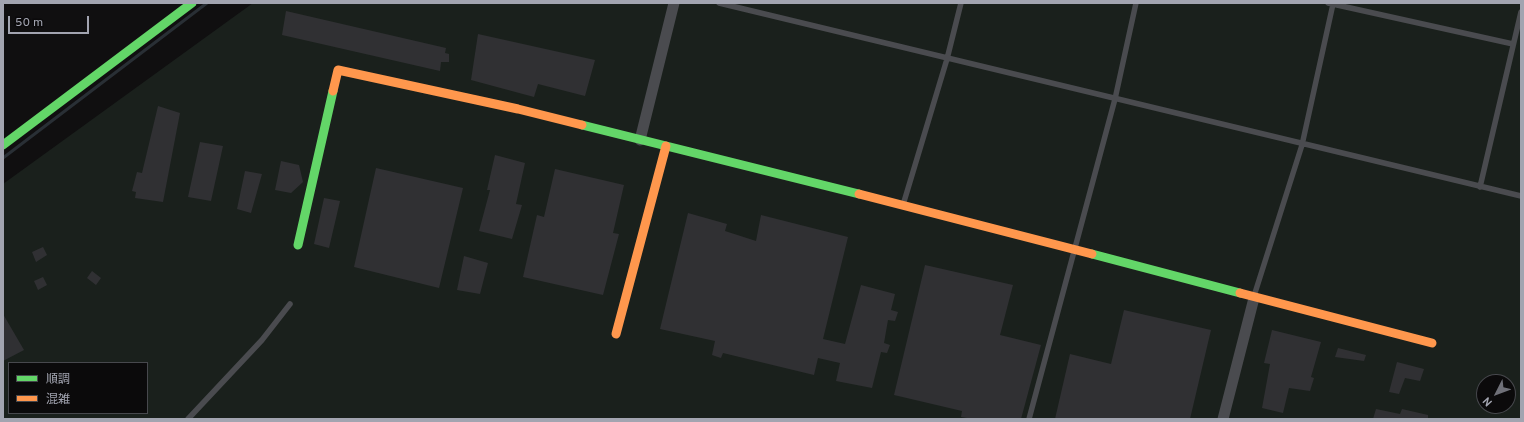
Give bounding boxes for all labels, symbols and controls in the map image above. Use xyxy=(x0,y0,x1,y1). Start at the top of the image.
scale bar xyxy=(10,8,91,34)
text: 50 m xyxy=(15,15,43,31)
legend xyxy=(8,362,148,414)
text: 順調 xyxy=(46,372,70,388)
north arrow xyxy=(1476,374,1516,414)
text: 混雑 xyxy=(46,392,70,408)
text: N xyxy=(1480,394,1496,409)

